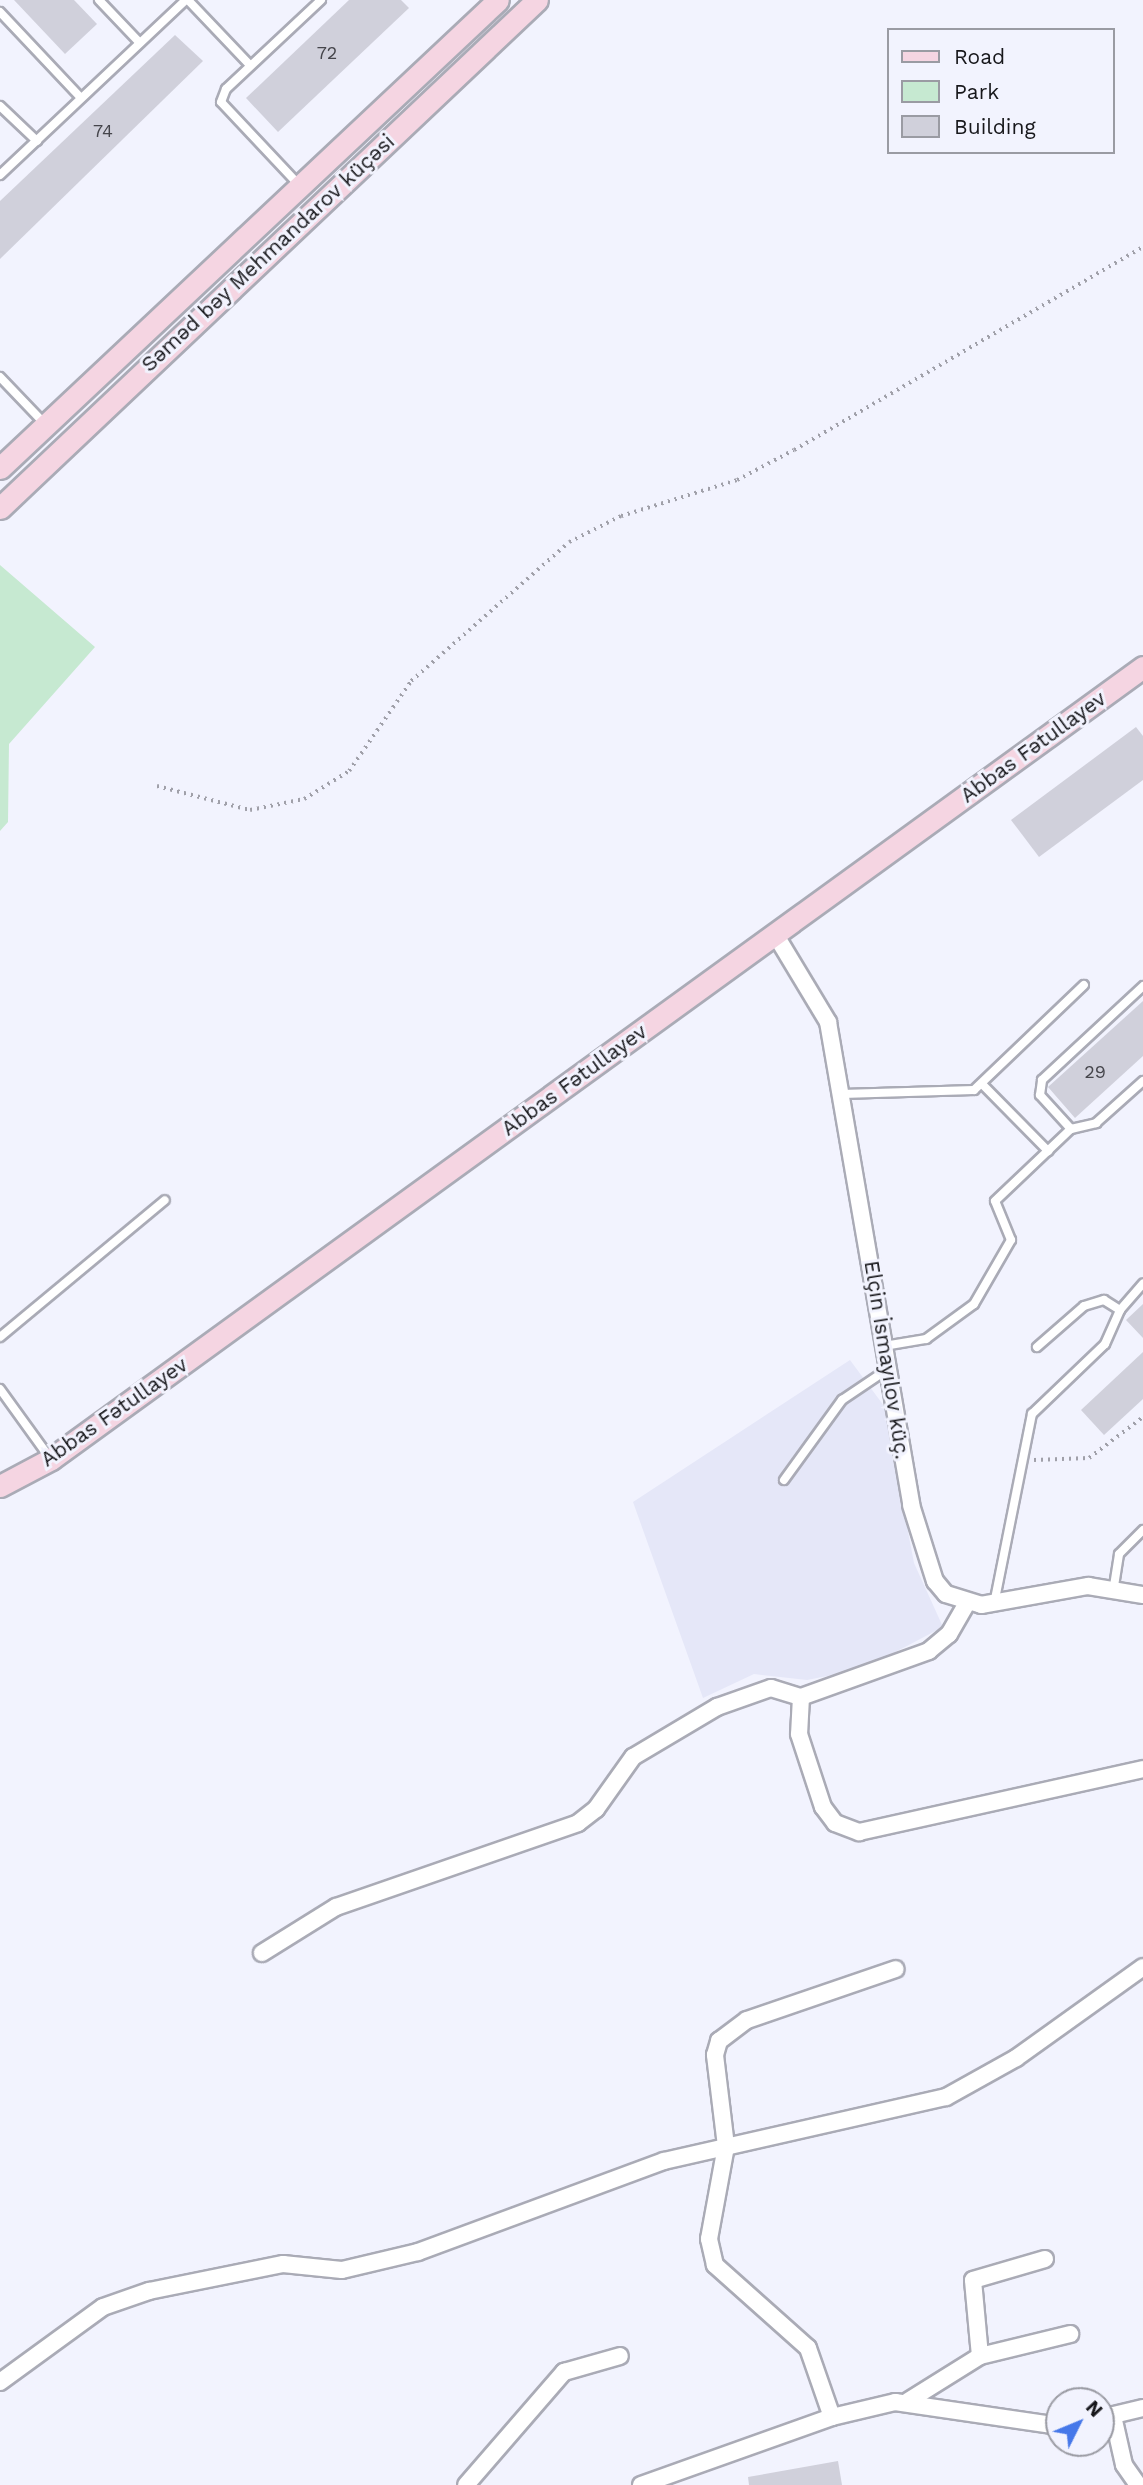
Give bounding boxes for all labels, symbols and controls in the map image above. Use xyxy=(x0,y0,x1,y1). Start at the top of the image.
legend xyxy=(888,28,1115,154)
house number: 72 xyxy=(317,42,337,64)
text: Road xyxy=(954,44,1005,69)
text: Park xyxy=(954,79,999,104)
text: Building xyxy=(954,114,1036,139)
house number: 74 xyxy=(93,120,113,142)
street label: Səməd bəy Mehmandarov küçəsi xyxy=(136,129,400,377)
street label: Abbas Fətullayev xyxy=(955,686,1111,808)
street label: Abbas Fətullayev xyxy=(496,1019,652,1141)
house number: 29 xyxy=(1084,1061,1106,1083)
street label: Elçin İsmayılov küç. xyxy=(859,1259,915,1461)
street label: Abbas Fətullayev xyxy=(36,1352,192,1472)
north arrow xyxy=(1045,2387,1115,2457)
text: N xyxy=(1081,2396,1107,2422)

